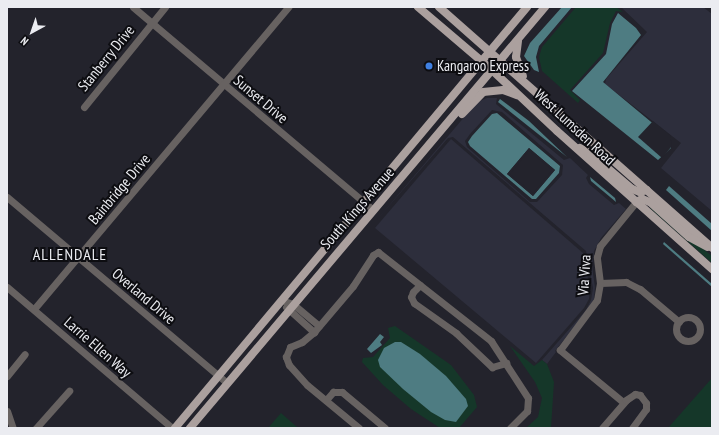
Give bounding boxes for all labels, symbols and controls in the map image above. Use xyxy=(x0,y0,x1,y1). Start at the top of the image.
north arrow xyxy=(12,12,52,52)
street label: Stanberry Drive xyxy=(74,21,138,95)
text: N xyxy=(18,34,31,48)
place label: Kangaroo Express xyxy=(437,57,529,75)
marker: Kangaroo Express xyxy=(424,61,434,71)
street label: Sunset Drive xyxy=(230,71,292,127)
street label: West Lumsden Road xyxy=(531,85,619,169)
street label: Bainbridge Drive xyxy=(84,150,154,228)
street label: South Kings Avenue xyxy=(316,163,398,253)
district label: ALLENDALE xyxy=(33,244,107,264)
street label: Via Viva xyxy=(574,254,594,296)
street label: Overland Drive xyxy=(109,264,179,328)
street label: Larrie Ellen Way xyxy=(61,313,135,381)

